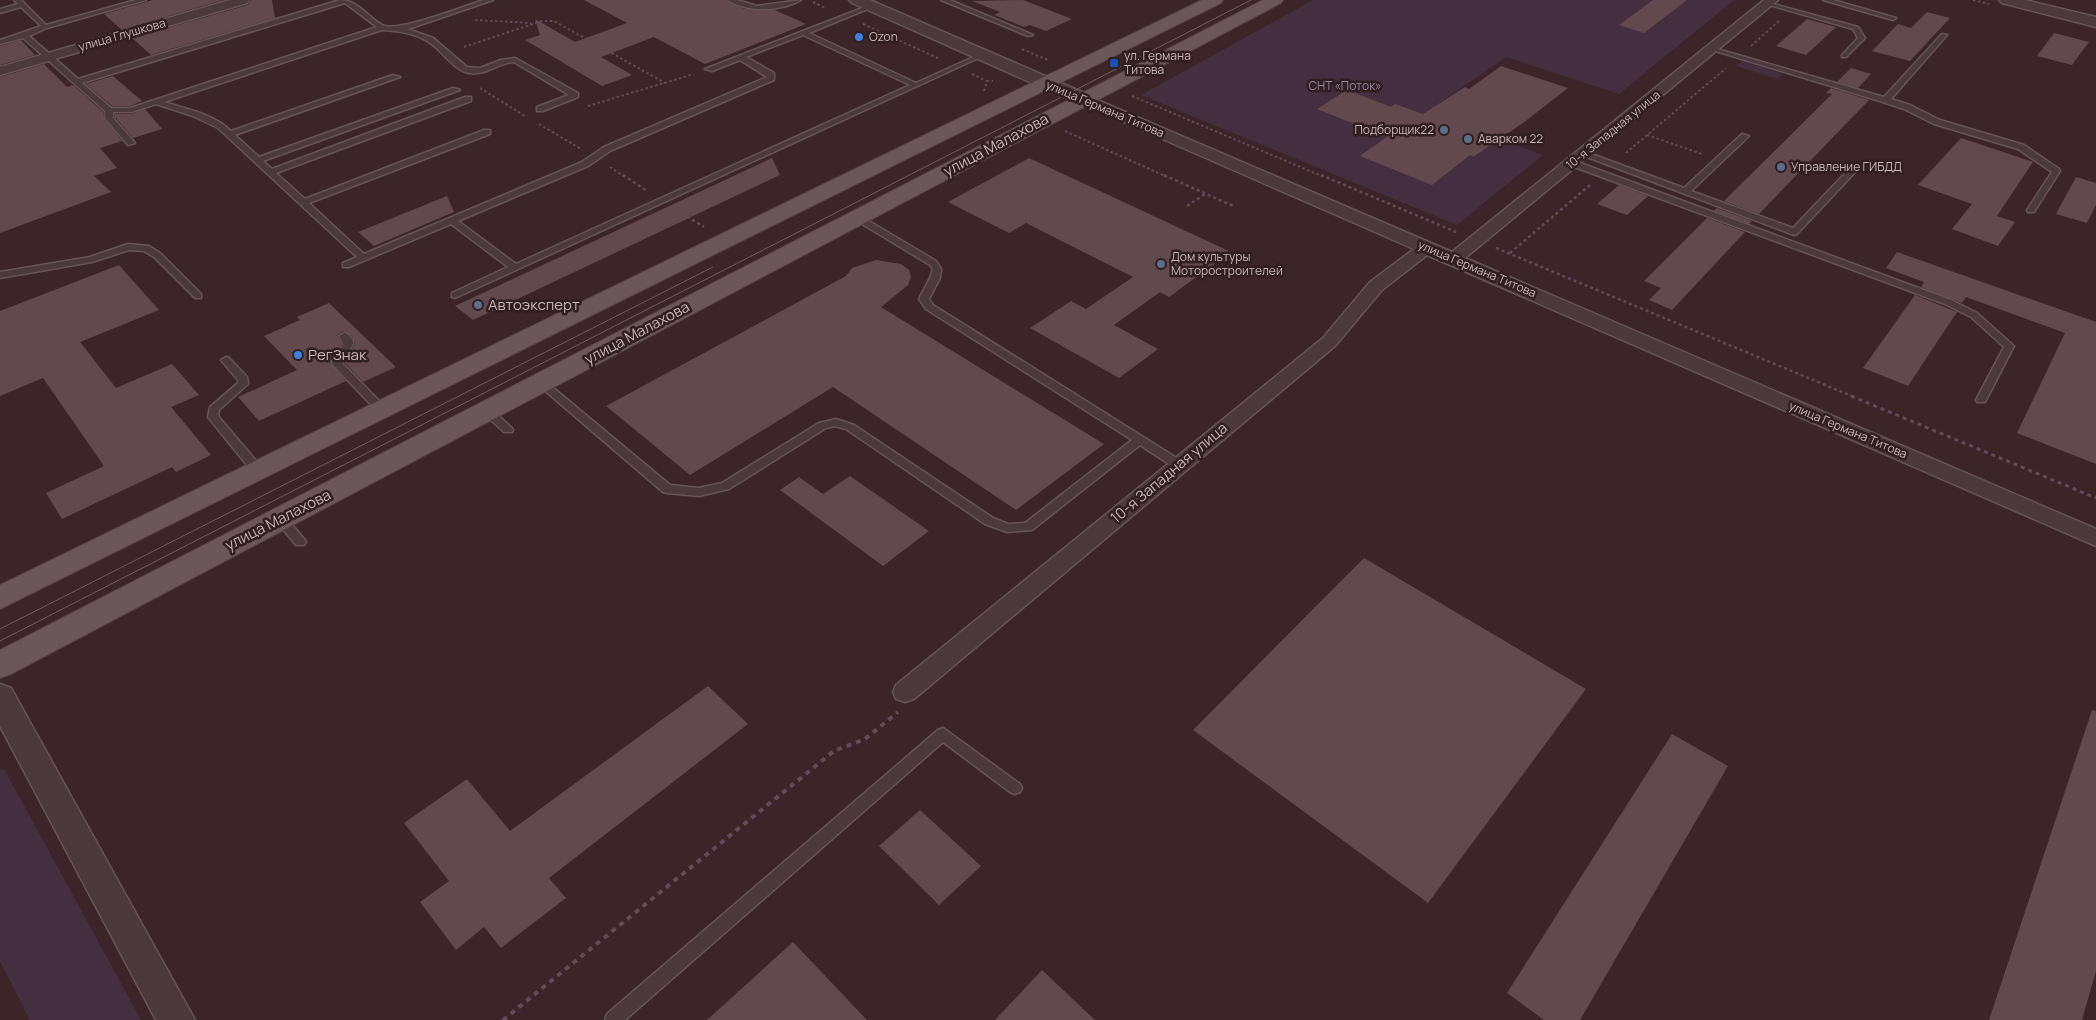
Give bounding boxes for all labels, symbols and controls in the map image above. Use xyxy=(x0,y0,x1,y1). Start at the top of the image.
street label: улица Глушкова xyxy=(76,14,167,55)
place label: Ozon xyxy=(869,28,898,45)
marker: Ozon xyxy=(853,31,865,43)
place label: ул. Германа Титова xyxy=(1124,47,1191,78)
marker: ул. Германа Титова xyxy=(1108,57,1120,69)
street label: улица Германа Титова xyxy=(1043,76,1167,141)
park label: СНТ «Поток» xyxy=(1308,77,1382,94)
street label: 10-я Западная улица xyxy=(1562,86,1664,173)
street label: улица Малахова xyxy=(940,108,1052,181)
place label: Подборщик22 xyxy=(1355,121,1434,138)
marker: Подборщик22 xyxy=(1438,124,1450,136)
place label: Аварком 22 xyxy=(1478,130,1543,147)
marker: Аварком 22 xyxy=(1462,133,1474,145)
place label: Управление ГИБДД xyxy=(1791,158,1902,175)
marker: Управление ГИБДД xyxy=(1775,161,1787,173)
street label: улица Германа Титова xyxy=(1415,236,1539,301)
place label: Дом культуры Моторостроителей xyxy=(1171,248,1283,279)
marker: Дом культуры Моторостроителей xyxy=(1155,258,1167,270)
place label: Автоэксперт xyxy=(488,294,580,315)
street label: улица Малахова xyxy=(581,296,693,369)
marker: Автоэксперт xyxy=(472,299,484,311)
place label: РегЗнак xyxy=(308,344,367,365)
marker: РегЗнак xyxy=(292,349,304,361)
street label: улица Германа Титова xyxy=(1786,397,1910,462)
street label: 10-я Западная улица xyxy=(1106,417,1232,528)
street label: улица Малахова xyxy=(221,484,334,555)

